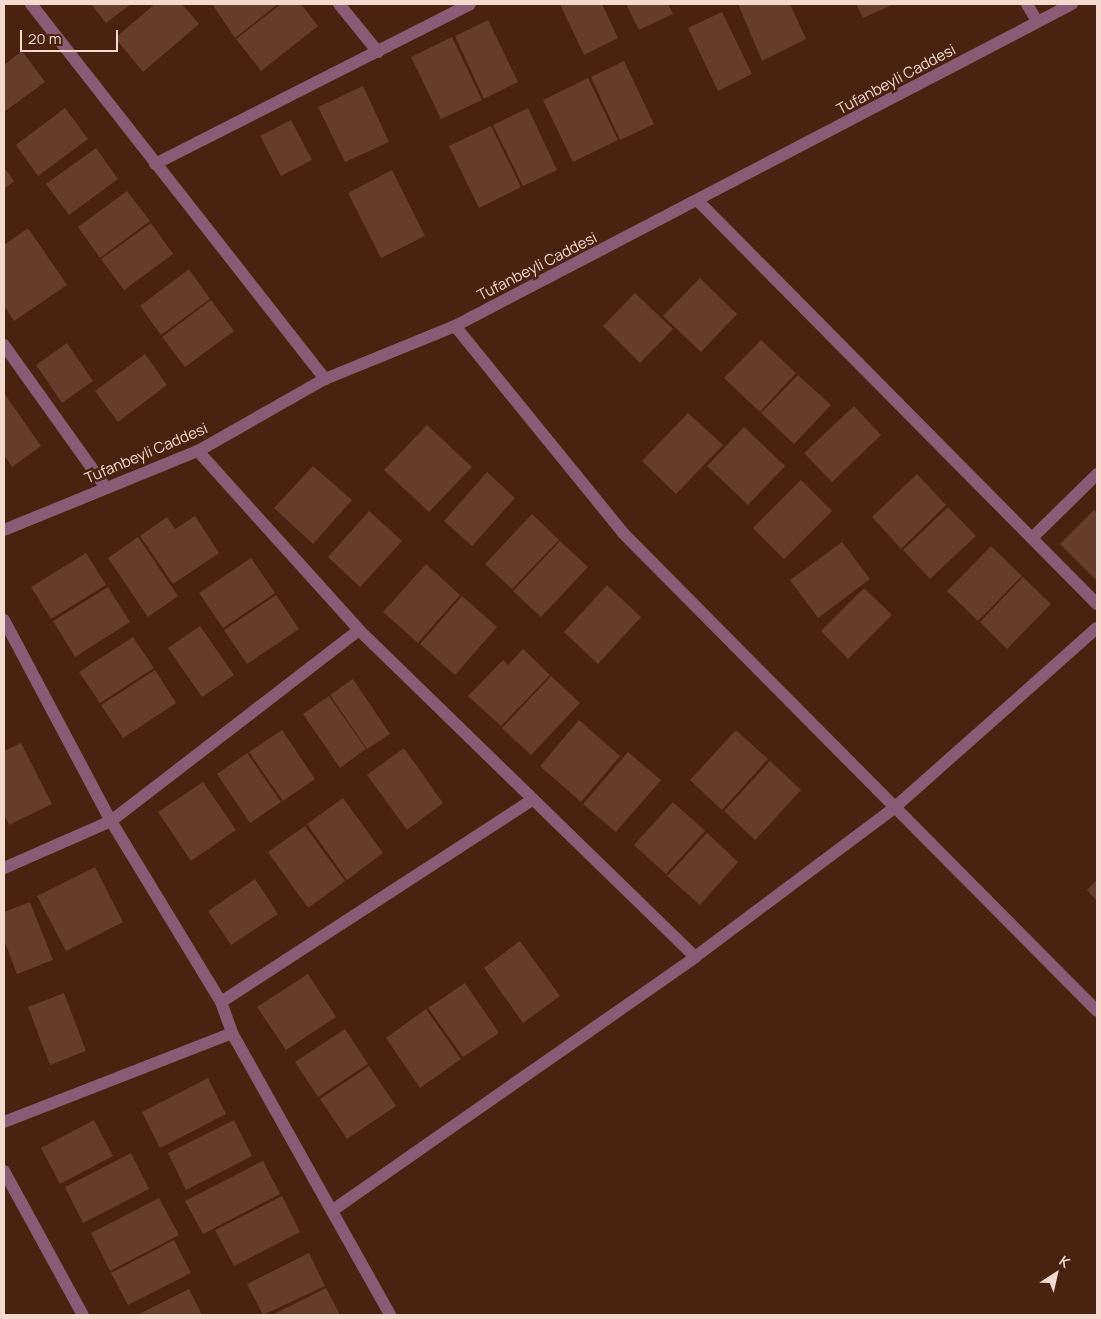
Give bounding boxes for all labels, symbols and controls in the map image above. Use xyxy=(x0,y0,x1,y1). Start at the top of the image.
scale bar xyxy=(22,20,120,52)
text: 20 m xyxy=(28,28,61,49)
street label: Tufanbeyli Caddesi xyxy=(834,40,958,118)
street label: Tufanbeyli Caddesi xyxy=(474,228,600,304)
street label: Tufanbeyli Caddesi xyxy=(82,419,210,487)
north arrow xyxy=(1031,1249,1081,1299)
text: K xyxy=(1056,1251,1074,1272)

